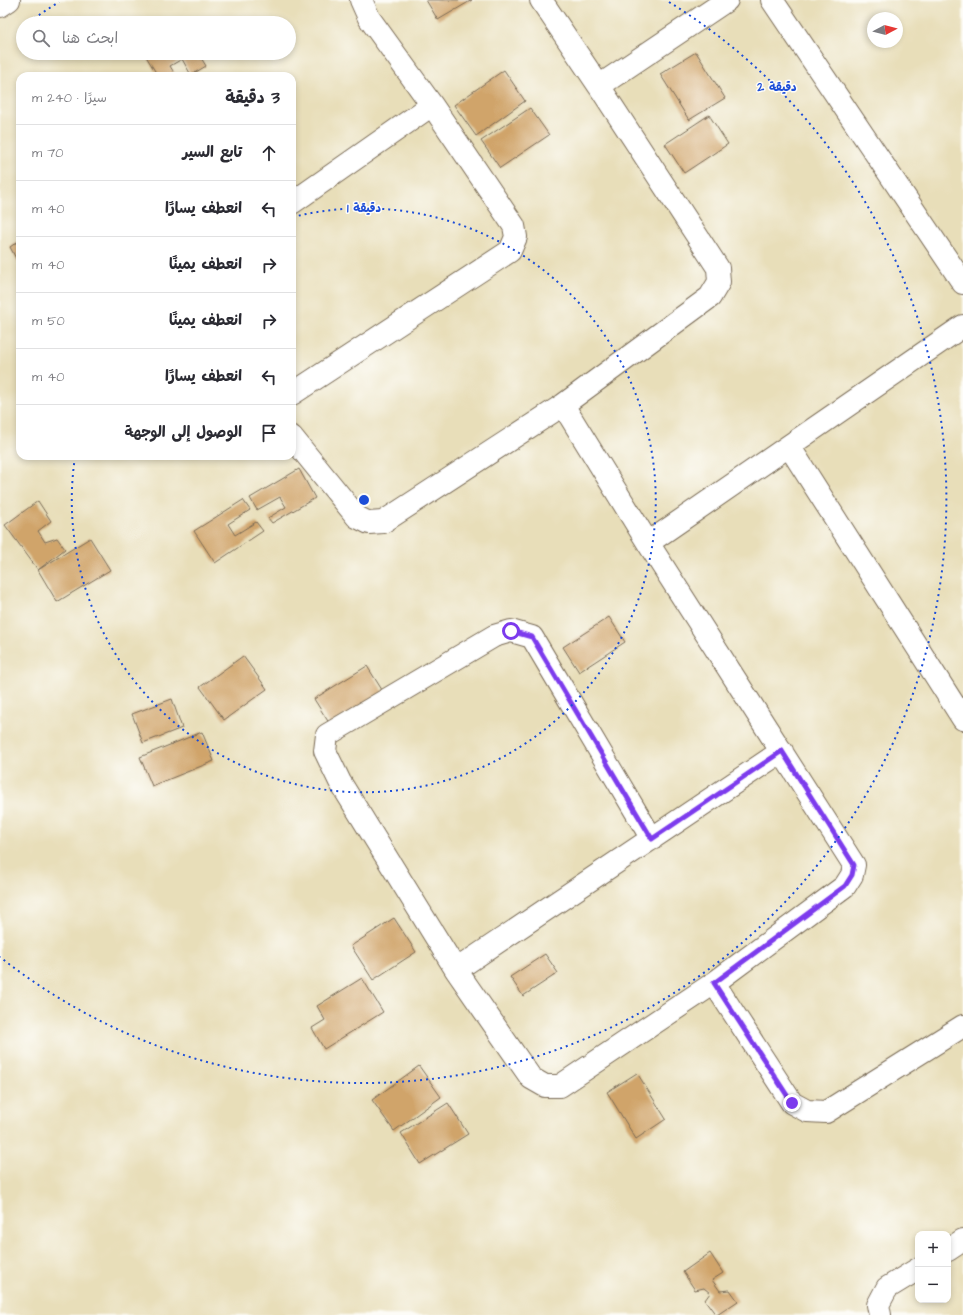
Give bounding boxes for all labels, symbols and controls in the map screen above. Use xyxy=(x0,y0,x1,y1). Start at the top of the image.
north arrow xyxy=(867,12,903,48)
search box xyxy=(16,16,296,60)
icon: search xyxy=(30,27,52,49)
text: ابحث هنا xyxy=(62,28,118,49)
text: 2 دقيقة xyxy=(756,79,797,96)
text: 3 دقيقة xyxy=(225,86,280,110)
text: سيرًا · 240 m xyxy=(32,89,107,107)
text: تابع السير xyxy=(183,142,242,163)
icon: ahead xyxy=(258,142,280,164)
text: 70 m xyxy=(32,144,64,162)
text: انعطف يسارًا xyxy=(165,198,242,219)
icon: left xyxy=(258,198,280,220)
text: 40 m xyxy=(32,200,64,218)
text: 1 دقيقة xyxy=(347,200,381,217)
text: انعطف يمينًا xyxy=(169,254,242,275)
icon: right xyxy=(258,254,280,276)
text: 40 m xyxy=(32,256,64,274)
text: انعطف يمينًا xyxy=(169,310,242,331)
icon: right xyxy=(258,310,280,332)
text: 50 m xyxy=(32,312,65,330)
text: انعطف يسارًا xyxy=(165,366,242,387)
icon: left xyxy=(258,366,280,388)
text: 40 m xyxy=(32,368,64,386)
text: الوصول إلى الوجهة xyxy=(125,422,242,443)
icon: arrive xyxy=(258,422,280,444)
centre of rings xyxy=(357,493,371,507)
route start xyxy=(502,622,520,640)
route end xyxy=(783,1094,801,1112)
map controls xyxy=(915,1231,951,1303)
button: + xyxy=(915,1231,951,1267)
button: − xyxy=(915,1267,951,1303)

